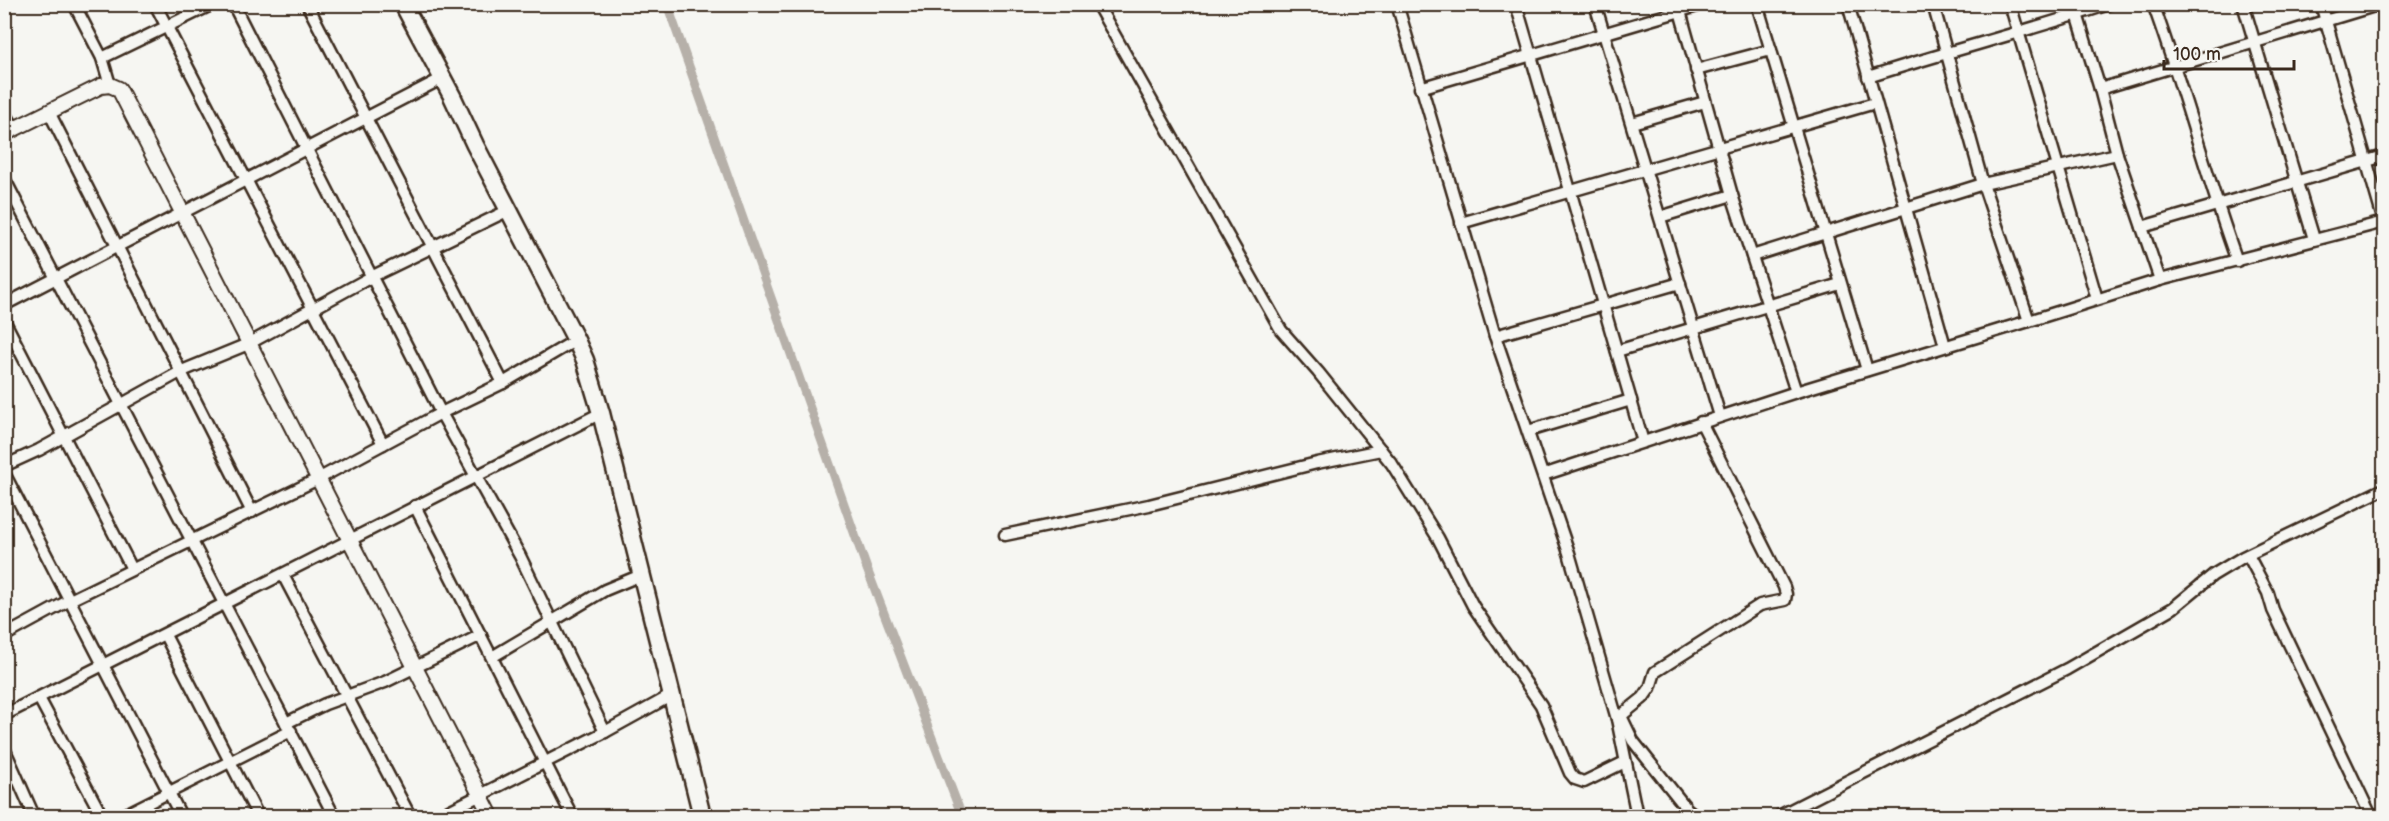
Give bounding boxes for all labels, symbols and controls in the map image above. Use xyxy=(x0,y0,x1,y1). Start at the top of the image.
scale bar xyxy=(2164,33,2294,71)
text: 100 m xyxy=(2173,44,2221,65)

